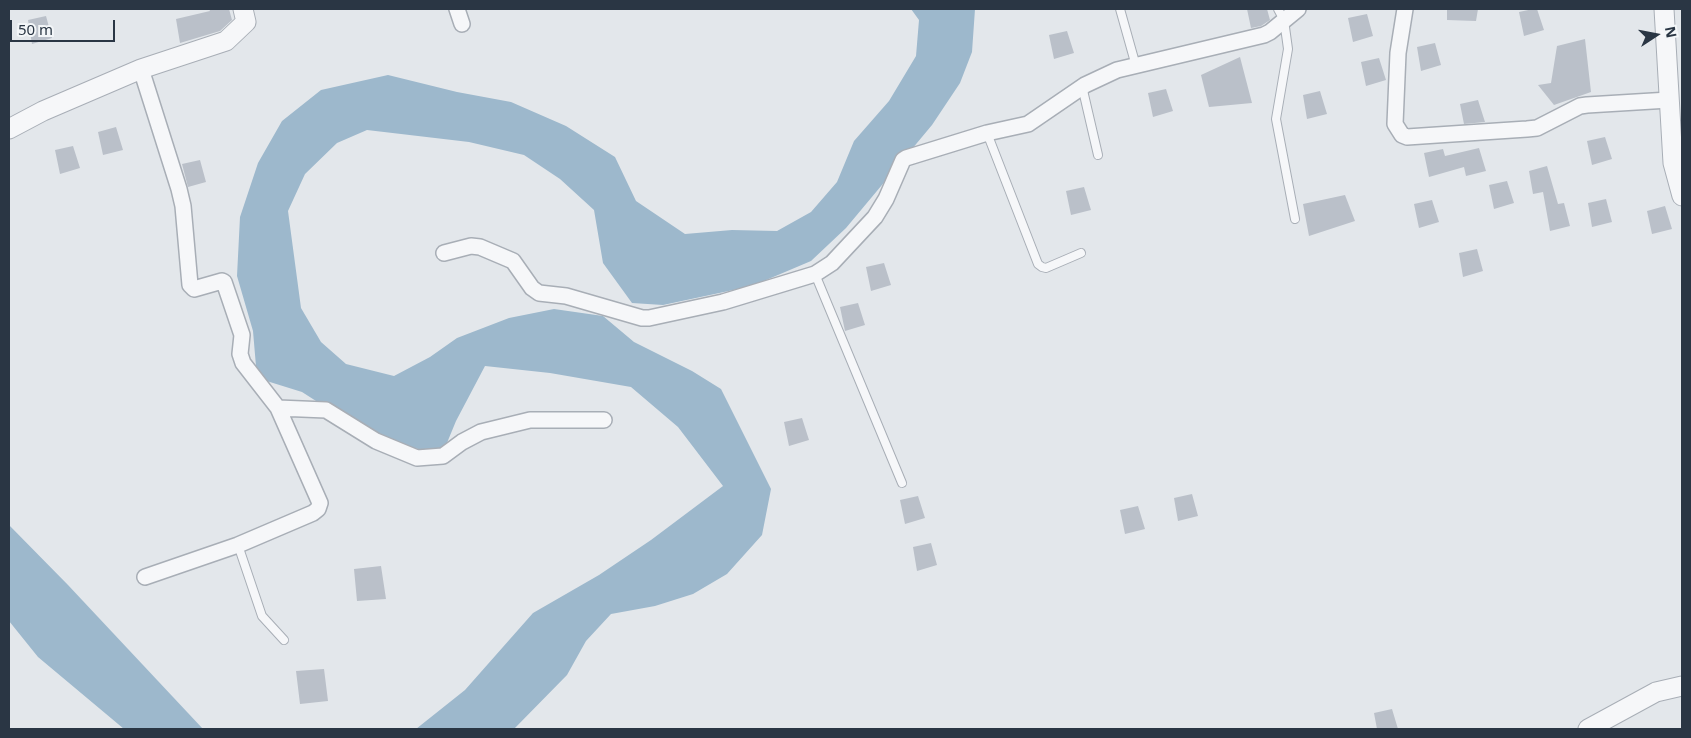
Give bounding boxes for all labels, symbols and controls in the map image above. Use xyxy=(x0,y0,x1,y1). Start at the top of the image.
scale bar xyxy=(12,10,118,42)
north arrow xyxy=(1631,10,1681,60)
text: 50 m xyxy=(18,19,53,39)
text: N xyxy=(1661,25,1682,39)

